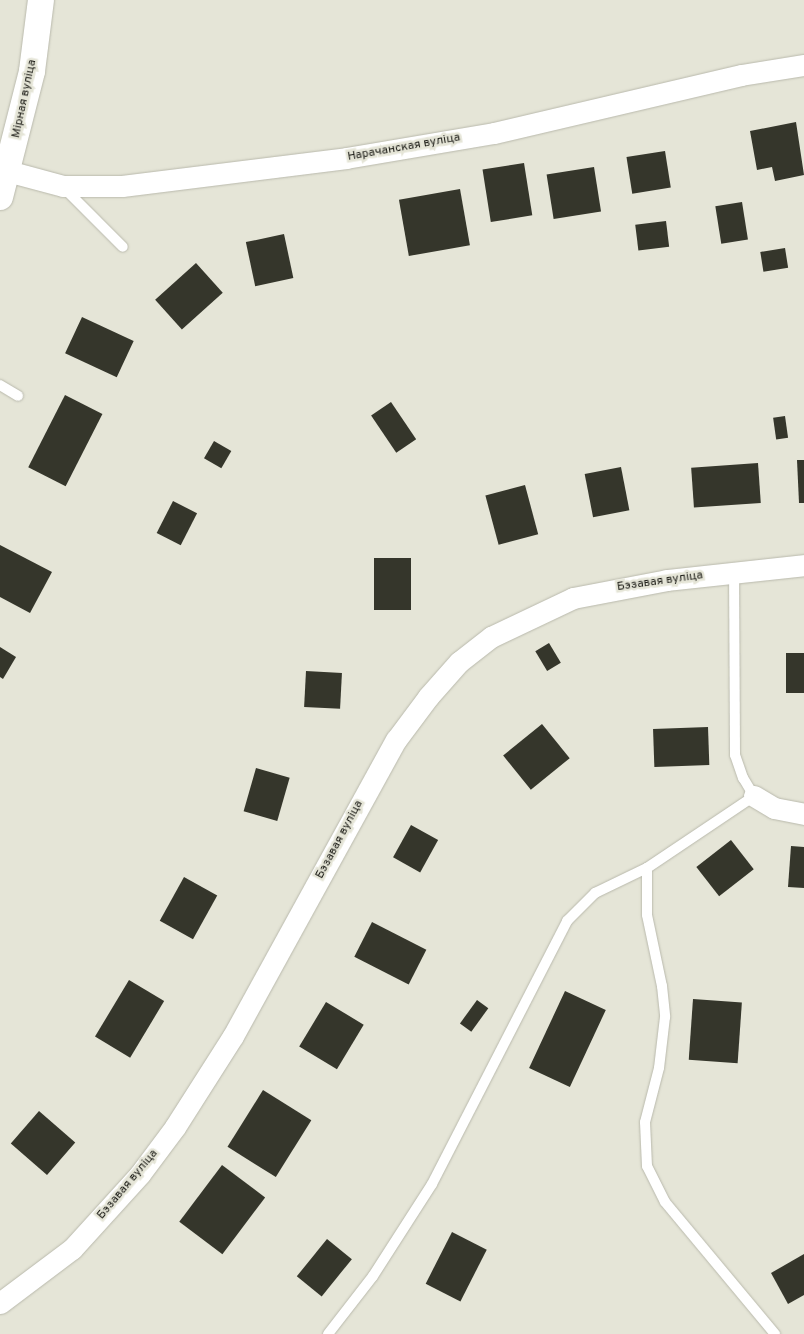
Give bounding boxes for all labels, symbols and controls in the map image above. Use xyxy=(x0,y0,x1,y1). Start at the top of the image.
street label: Мірная вуліца xyxy=(10,59,40,139)
street label: Нарачанская вуліца xyxy=(347,131,461,165)
street label: Бэзавая вуліца xyxy=(616,569,704,595)
street label: Бэзавая вуліца xyxy=(313,798,367,882)
street label: Бэзавая вуліца xyxy=(95,1147,161,1223)

